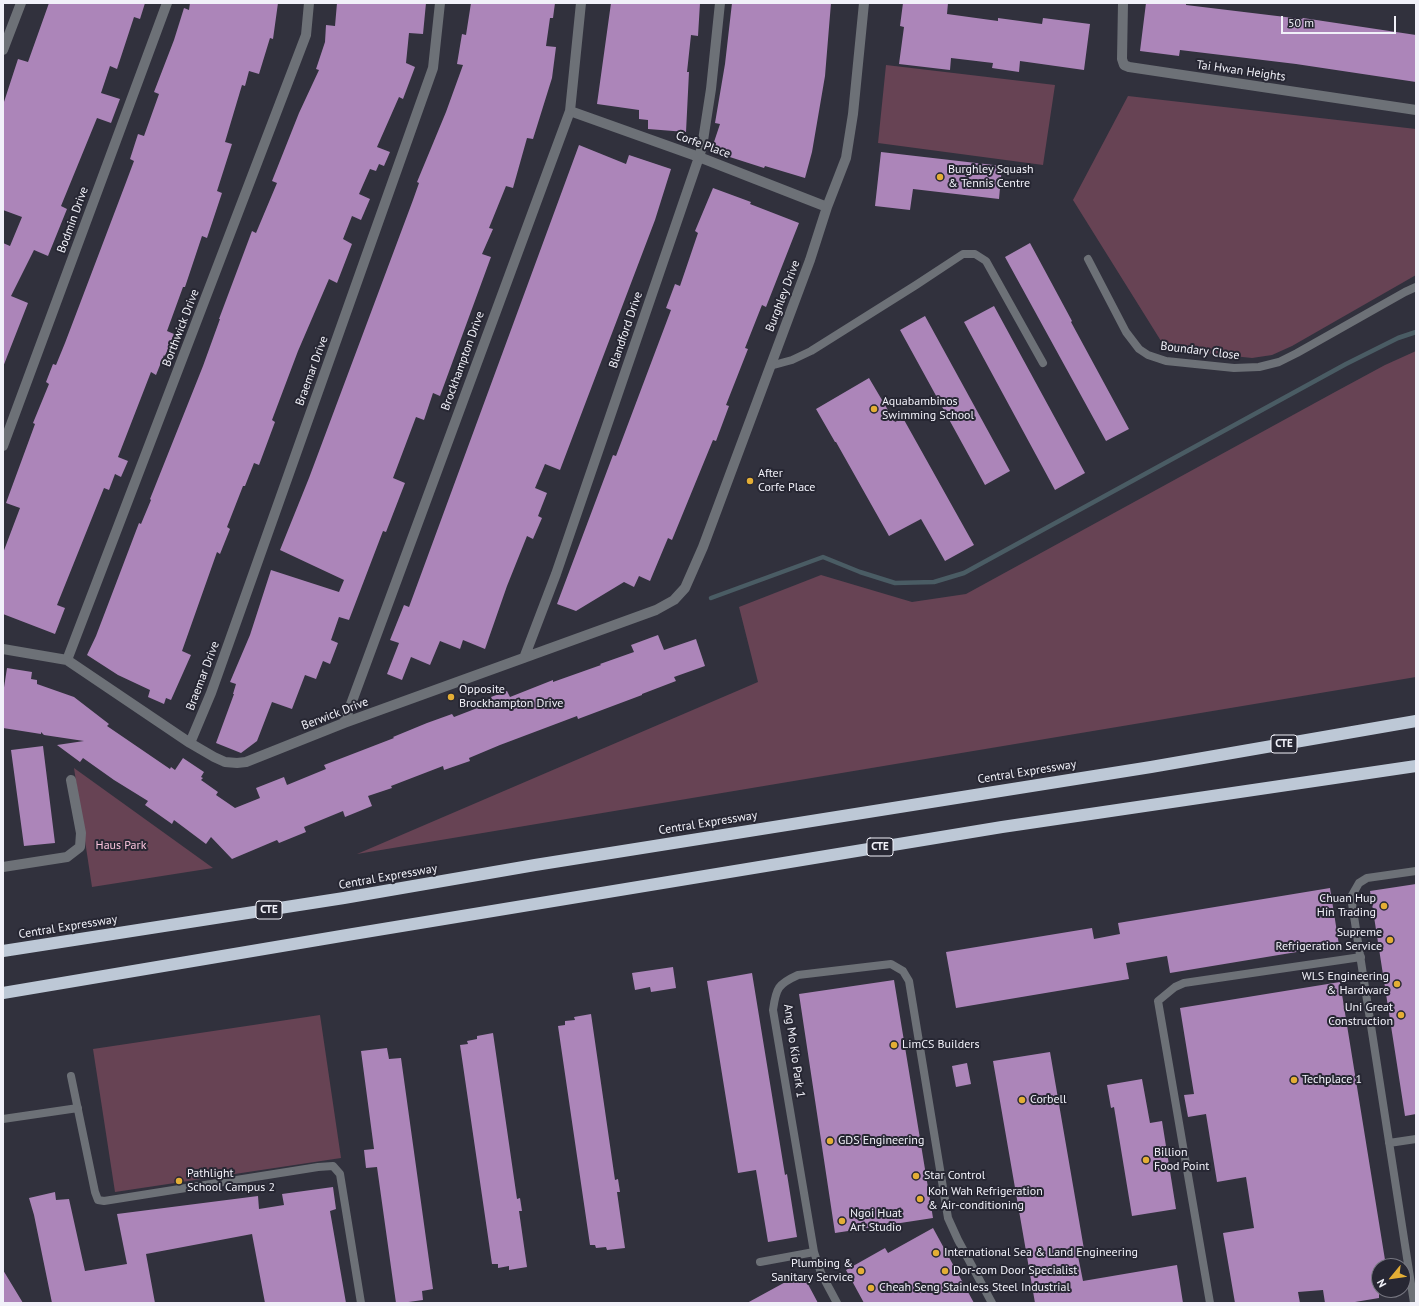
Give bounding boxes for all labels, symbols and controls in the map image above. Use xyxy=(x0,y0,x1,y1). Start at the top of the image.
scale bar xyxy=(1283,8,1398,34)
text: 50 m xyxy=(1288,15,1314,30)
street label: Tai Hwan Heights xyxy=(1195,58,1287,84)
street label: Corfe Place xyxy=(674,128,732,162)
place label: Burghley Squash & Tennis Centre xyxy=(948,163,1034,191)
marker: Burghley Squash & Tennis Centre xyxy=(935,172,945,182)
street label: Bodmin Drive xyxy=(54,185,92,255)
street label: Burghley Drive xyxy=(763,258,803,334)
street label: Borthwick Drive xyxy=(160,287,202,369)
street label: Blandford Drive xyxy=(606,290,646,370)
street label: Brockhampton Drive xyxy=(438,309,488,413)
street label: Braemar Drive xyxy=(293,334,331,408)
street label: Boundary Close xyxy=(1160,339,1240,363)
place label: Aquabambinos Swimming School xyxy=(882,395,974,423)
marker: Aquabambinos Swimming School xyxy=(869,404,879,414)
place label: After Corfe Place xyxy=(758,467,815,495)
marker: After Corfe Place xyxy=(745,476,755,486)
street label: Braemar Drive xyxy=(183,639,223,713)
place label: Opposite Brockhampton Drive xyxy=(459,683,563,711)
marker: Opposite Brockhampton Drive xyxy=(446,692,456,702)
street label: Berwick Drive xyxy=(300,695,370,733)
road number: CTE xyxy=(1271,735,1297,753)
street label: Central Expressway xyxy=(977,757,1077,787)
street label: Central Expressway xyxy=(658,808,758,838)
road number: CTE xyxy=(867,838,893,856)
park label: Haus Park xyxy=(96,839,146,853)
street label: Central Expressway xyxy=(338,861,438,893)
place label: Chuan Hup Hin Trading xyxy=(1317,892,1376,920)
road number: CTE xyxy=(256,901,282,919)
marker: Chuan Hup Hin Trading xyxy=(1379,901,1389,911)
street label: Central Expressway xyxy=(18,912,118,942)
place label: Supreme Refrigeration Service xyxy=(1275,926,1382,954)
marker: Supreme Refrigeration Service xyxy=(1385,935,1395,945)
place label: WLS Engineering & Hardware xyxy=(1302,970,1389,998)
marker: WLS Engineering & Hardware xyxy=(1392,979,1402,989)
place label: Uni Great Construction xyxy=(1328,1001,1393,1029)
street label: Ang Mo Kio Park 1 xyxy=(780,1003,808,1099)
marker: Uni Great Construction xyxy=(1396,1010,1406,1020)
place label: LimCS Builders xyxy=(902,1038,979,1052)
marker: LimCS Builders xyxy=(889,1040,899,1050)
place label: Techplace 1 xyxy=(1302,1073,1362,1087)
marker: Techplace 1 xyxy=(1289,1075,1299,1085)
place label: Corbell xyxy=(1030,1093,1067,1107)
marker: Corbell xyxy=(1017,1095,1027,1105)
place label: GDS Engineering xyxy=(838,1134,924,1148)
marker: GDS Engineering xyxy=(825,1136,835,1146)
place label: Billion Food Point xyxy=(1154,1146,1209,1174)
marker: Billion Food Point xyxy=(1141,1155,1151,1165)
place label: Pathlight School Campus 2 xyxy=(187,1167,275,1195)
place label: Star Control xyxy=(924,1169,985,1183)
marker: Star Control xyxy=(911,1171,921,1181)
marker: Pathlight School Campus 2 xyxy=(174,1176,184,1186)
place label: Koh Wah Refrigeration & Air-conditioning xyxy=(928,1185,1043,1213)
marker: Koh Wah Refrigeration & Air-conditioning xyxy=(915,1194,925,1204)
place label: Ngoi Huat Art Studio xyxy=(850,1207,902,1235)
marker: Ngoi Huat Art Studio xyxy=(837,1216,847,1226)
place label: International Sea & Land Engineering xyxy=(944,1246,1138,1260)
marker: International Sea & Land Engineering xyxy=(931,1248,941,1258)
place label: Plumbing & Sanitary Service xyxy=(771,1257,853,1285)
north arrow xyxy=(1371,1258,1411,1298)
place label: Dor-com Door Specialist xyxy=(953,1264,1077,1278)
marker: Plumbing & Sanitary Service xyxy=(856,1266,866,1276)
marker: Dor-com Door Specialist xyxy=(940,1266,950,1276)
text: N xyxy=(1374,1277,1389,1290)
place label: Cheah Seng Stainless Steel Industrial xyxy=(879,1281,1070,1295)
marker: Cheah Seng Stainless Steel Industrial xyxy=(866,1283,876,1293)

